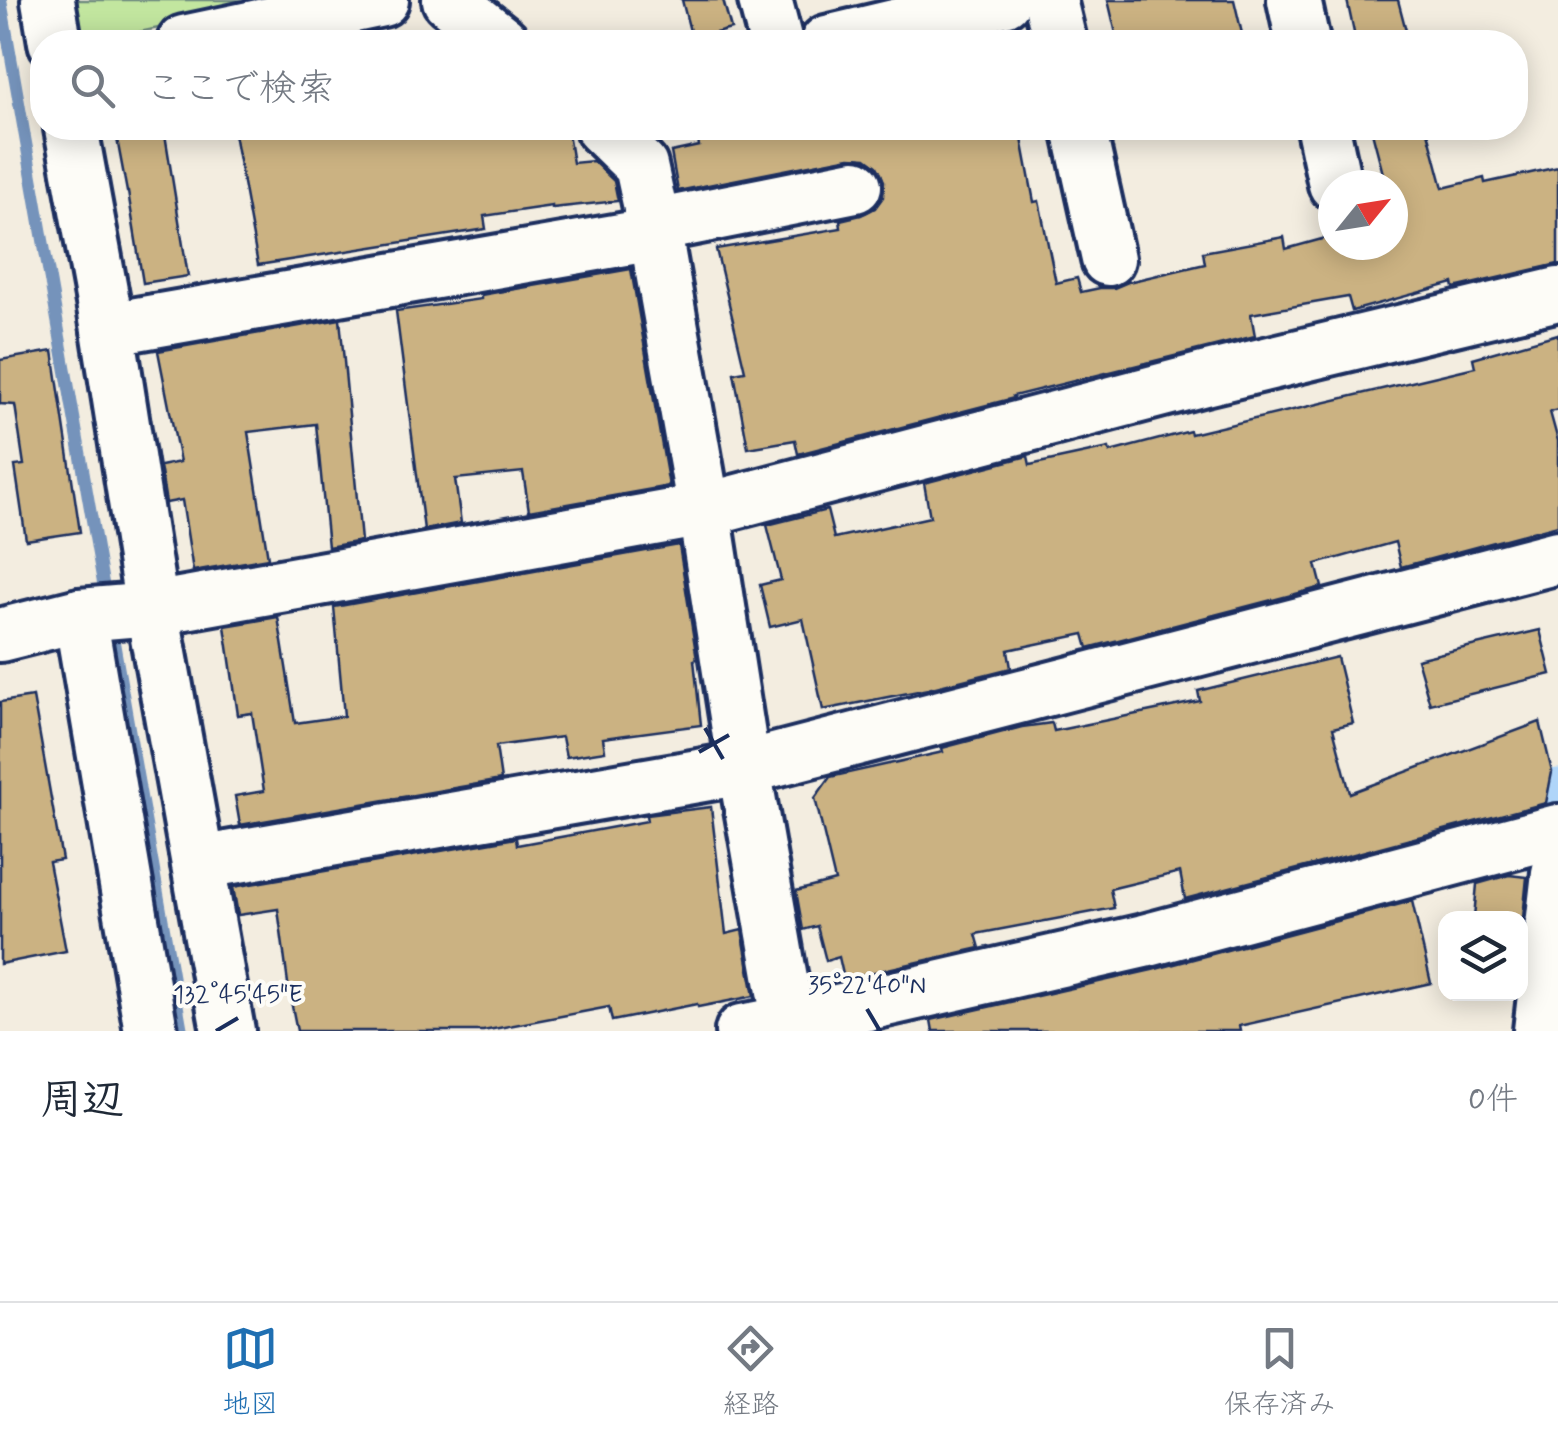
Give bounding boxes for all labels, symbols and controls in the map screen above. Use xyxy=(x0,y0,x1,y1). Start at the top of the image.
search box xyxy=(30,30,1528,140)
icon: search xyxy=(65,58,120,113)
text: ここで検索 xyxy=(145,65,335,114)
north arrow xyxy=(1318,170,1408,260)
map controls xyxy=(1438,911,1528,1001)
button: layers xyxy=(1438,911,1528,1001)
text: 35°22'40"N xyxy=(808,970,926,1003)
text: 132°45'45"E xyxy=(173,979,303,1012)
text: 周辺 xyxy=(40,1074,124,1129)
text: 0件 xyxy=(1468,1079,1518,1121)
tab: 地図 xyxy=(222,1321,278,1424)
tab: 経路 xyxy=(723,1321,779,1424)
tab: 保存済み xyxy=(1224,1321,1336,1424)

